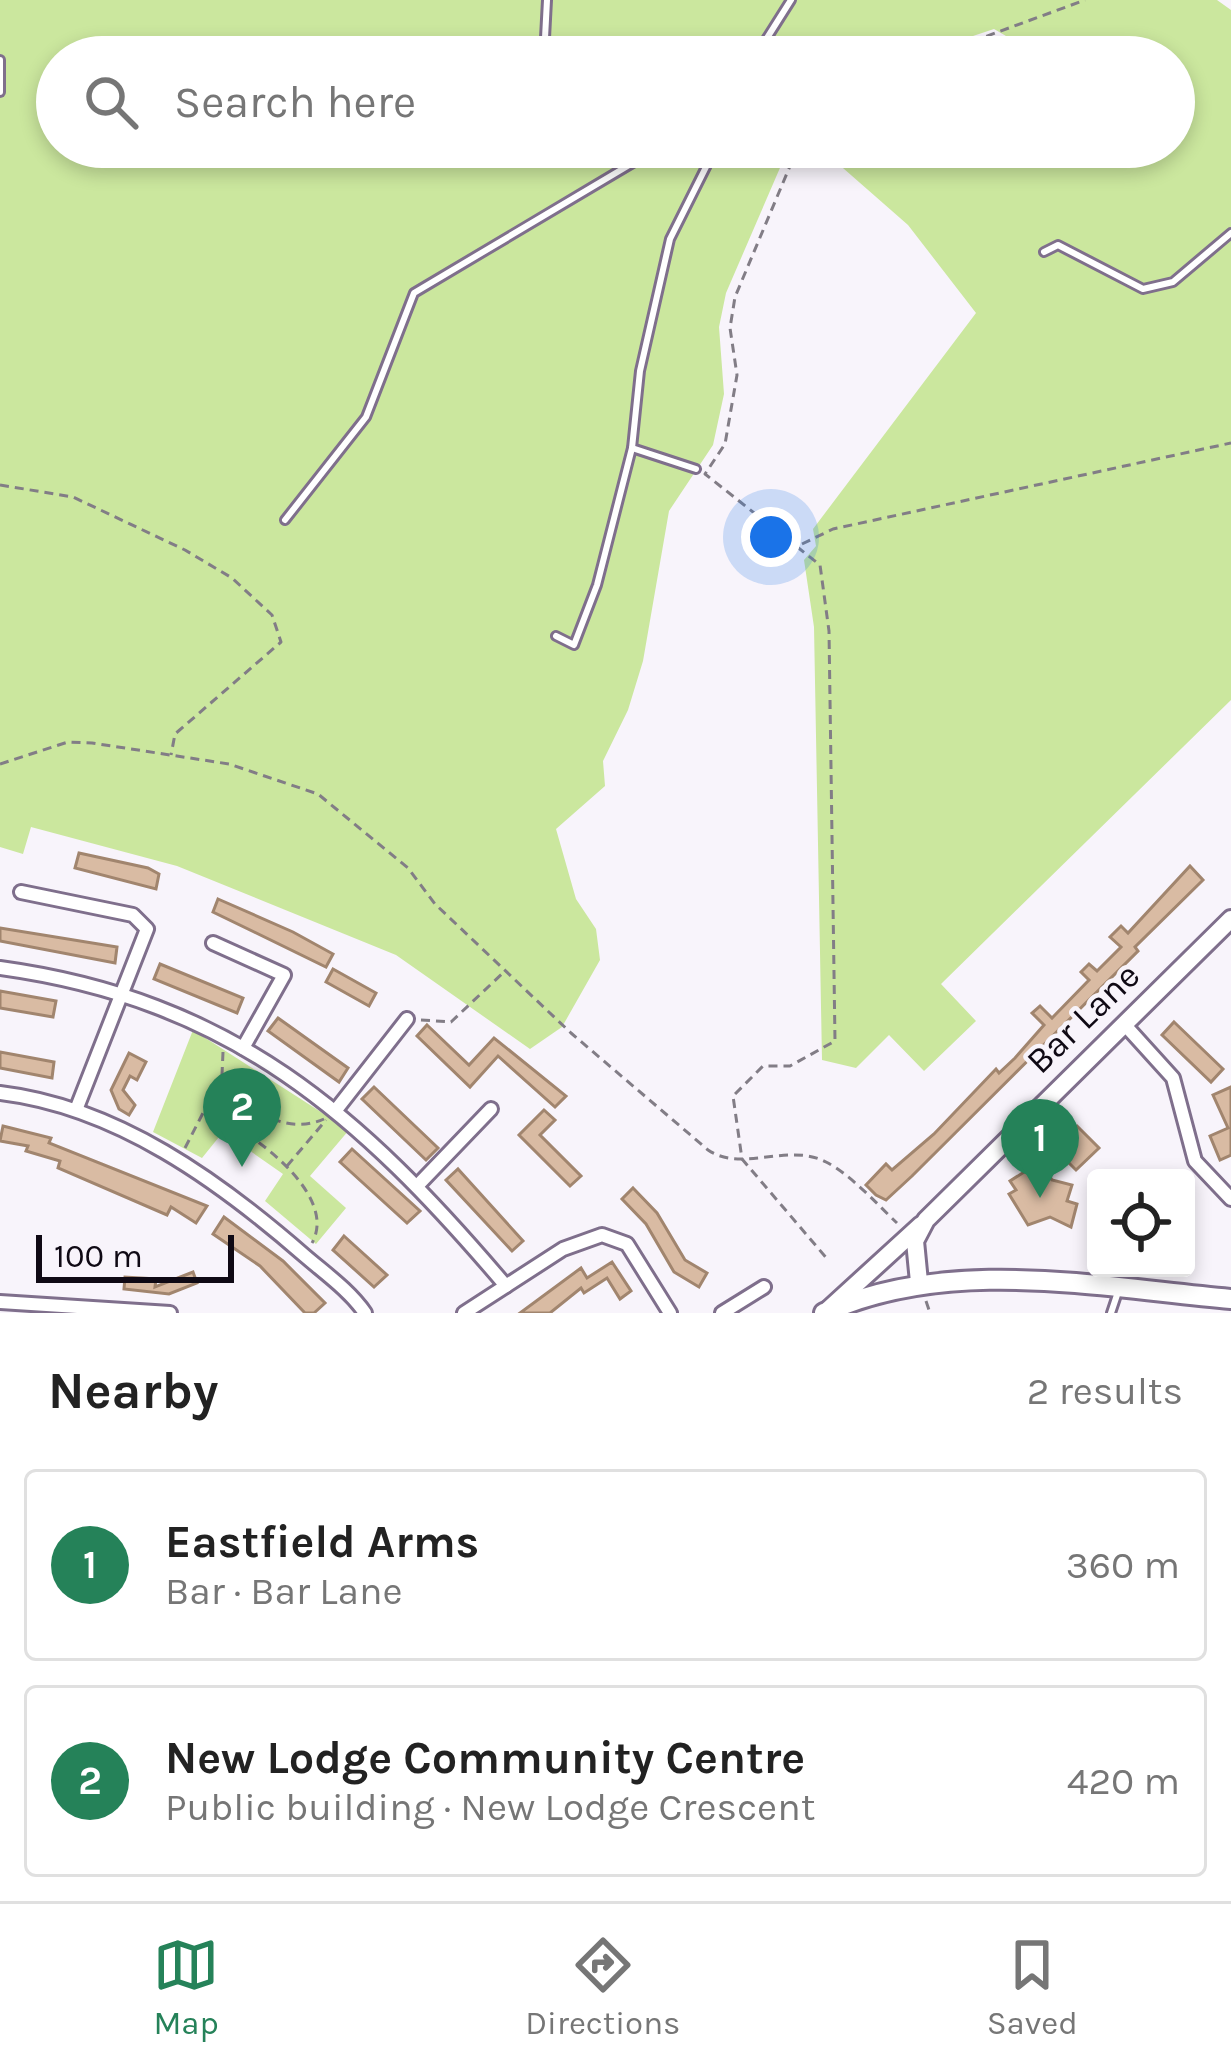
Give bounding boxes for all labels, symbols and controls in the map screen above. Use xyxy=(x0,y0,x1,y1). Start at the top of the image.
search box xyxy=(36,36,1195,168)
icon: search xyxy=(78,69,144,135)
text: Search here xyxy=(174,76,416,128)
your location xyxy=(741,507,801,567)
street label: Bar Lane xyxy=(1018,954,1148,1082)
pin: 2 xyxy=(203,1068,281,1167)
pin: 1 xyxy=(1001,1099,1079,1198)
map controls xyxy=(1087,1169,1195,1277)
button: locate xyxy=(1087,1169,1195,1277)
scale bar xyxy=(36,1229,234,1282)
text: 100 m xyxy=(54,1237,143,1275)
text: Nearby xyxy=(48,1361,218,1421)
text: 2 results xyxy=(1027,1368,1183,1414)
text: Eastfield Arms xyxy=(165,1516,479,1568)
text: 1 xyxy=(83,1542,97,1588)
text: 360 m xyxy=(1066,1542,1180,1588)
text: Bar · Bar Lane xyxy=(165,1568,403,1614)
text: New Lodge Community Centre xyxy=(165,1732,805,1784)
text: 2 xyxy=(78,1758,102,1804)
text: 420 m xyxy=(1067,1758,1180,1804)
text: Public building · New Lodge Crescent xyxy=(165,1784,815,1830)
tab: Map xyxy=(153,1932,219,2042)
tab: Directions xyxy=(525,1932,680,2042)
tab: Saved xyxy=(987,1932,1078,2042)

